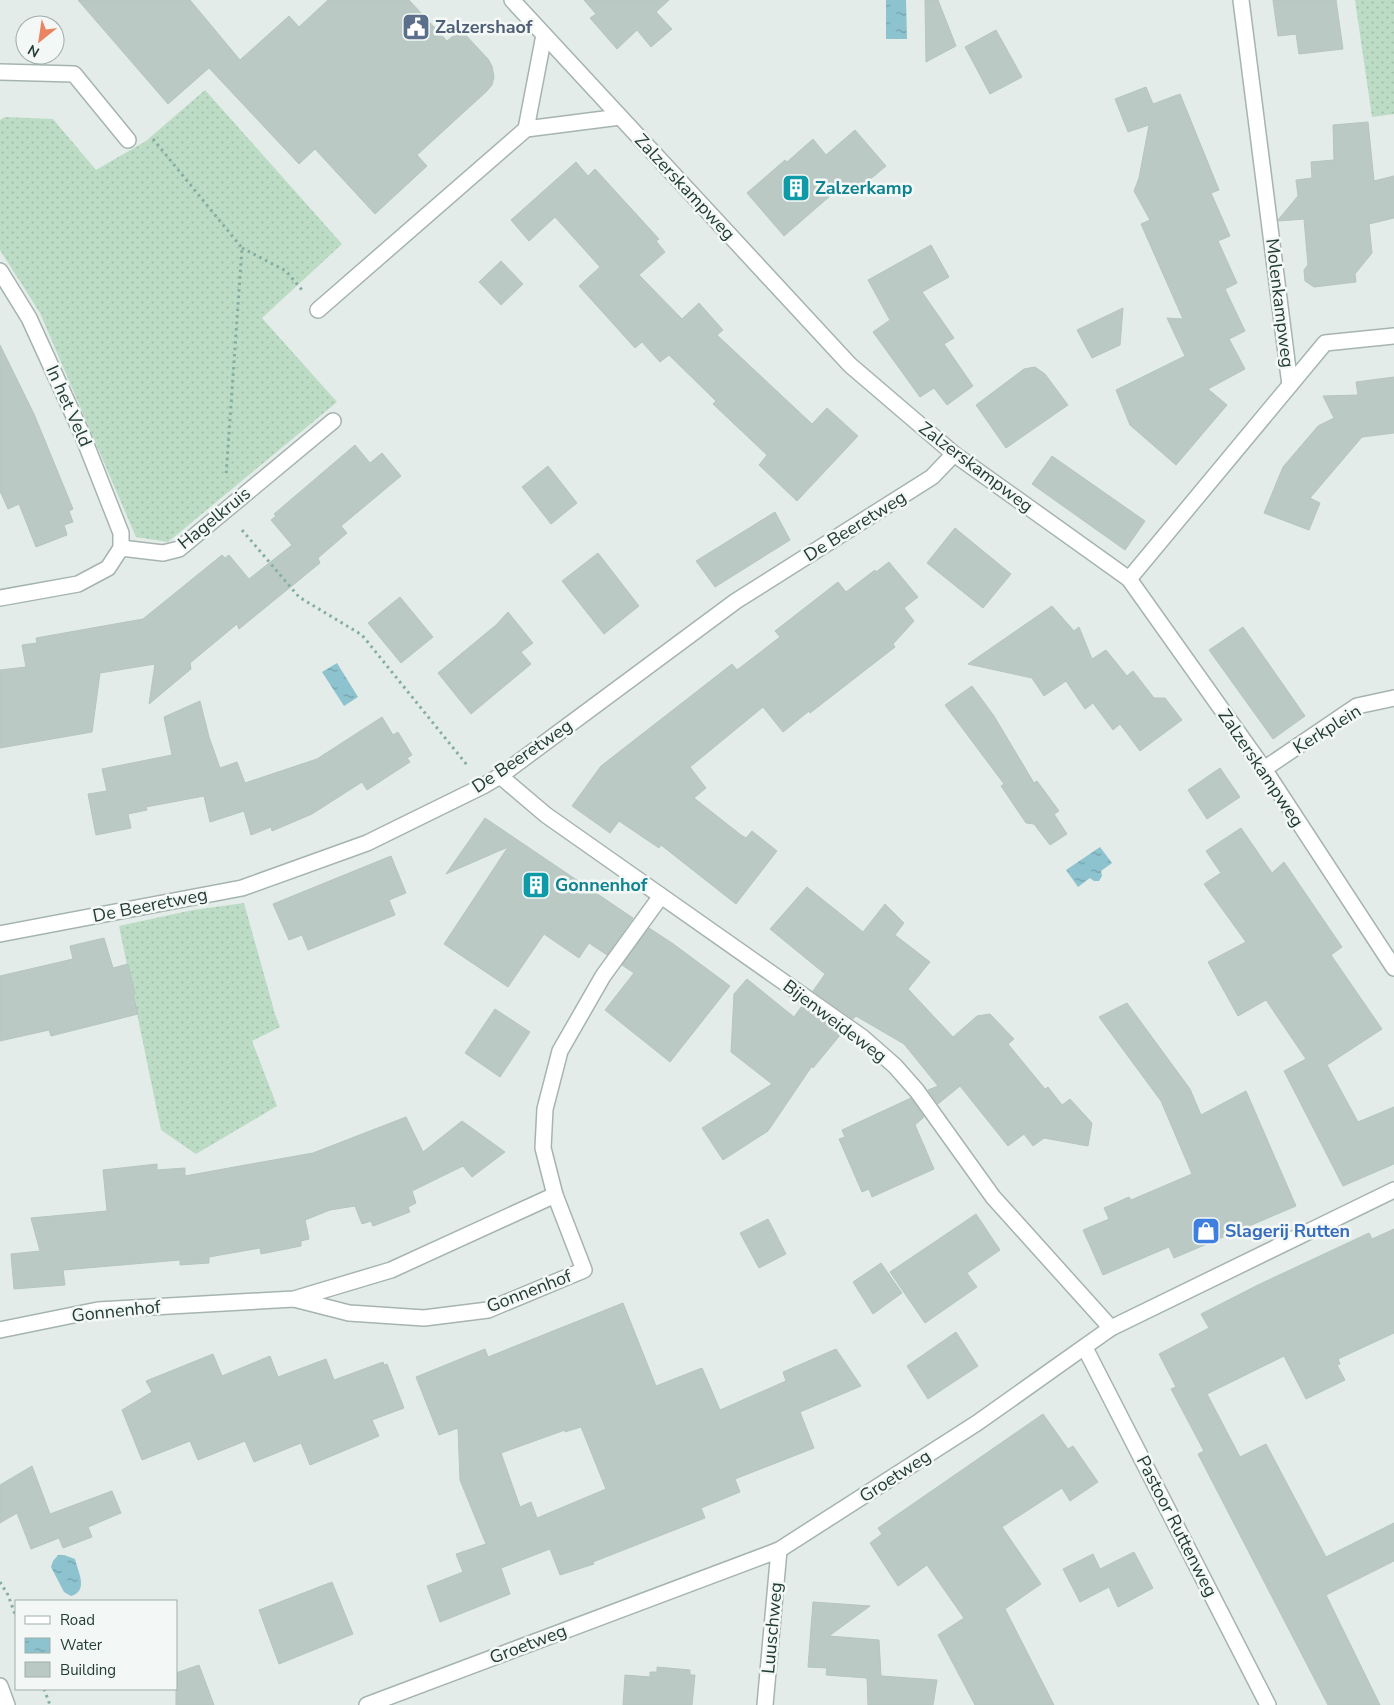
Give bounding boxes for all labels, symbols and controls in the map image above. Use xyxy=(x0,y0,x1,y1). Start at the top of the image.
public building icon: Zalzershaof xyxy=(401,12,431,42)
north arrow xyxy=(15,15,65,65)
place label: Zalzershaof xyxy=(435,15,533,39)
text: N xyxy=(24,40,43,62)
street label: Zalzerskampweg xyxy=(629,129,741,245)
building icon: Zalzerkamp xyxy=(781,173,811,203)
place label: Zalzerkamp xyxy=(815,176,913,200)
street label: Molenkampweg xyxy=(1260,237,1300,369)
street label: In het Veld xyxy=(40,361,98,451)
street label: Zalzerskampweg xyxy=(914,416,1038,518)
street label: Hagelkruis xyxy=(173,481,255,555)
street label: De Beeretweg xyxy=(799,485,911,567)
street label: Kerkplein xyxy=(1289,699,1365,759)
street label: Zalzerskampweg xyxy=(1213,704,1309,832)
street label: De Beeretweg xyxy=(467,714,577,798)
building icon: Gonnenhof xyxy=(521,870,551,900)
place label: Gonnenhof xyxy=(555,873,648,897)
street label: De Beeretweg xyxy=(91,882,209,928)
street label: Bijenweideweg xyxy=(778,974,892,1068)
shop icon: Slagerij Rutten xyxy=(1191,1216,1221,1246)
place label: Slagerij Rutten xyxy=(1225,1219,1350,1243)
street label: Gonnenhof xyxy=(483,1263,576,1318)
street label: Gonnenhof xyxy=(70,1294,163,1328)
street label: Groetweg xyxy=(855,1444,935,1508)
street label: Pastoor Ruttenweg xyxy=(1131,1451,1223,1601)
street label: Luuschweg xyxy=(756,1581,788,1675)
legend xyxy=(15,1600,178,1690)
text: Road xyxy=(60,1610,95,1630)
street label: Groetweg xyxy=(486,1618,570,1670)
text: Water xyxy=(60,1635,103,1655)
text: Building xyxy=(60,1660,116,1680)

